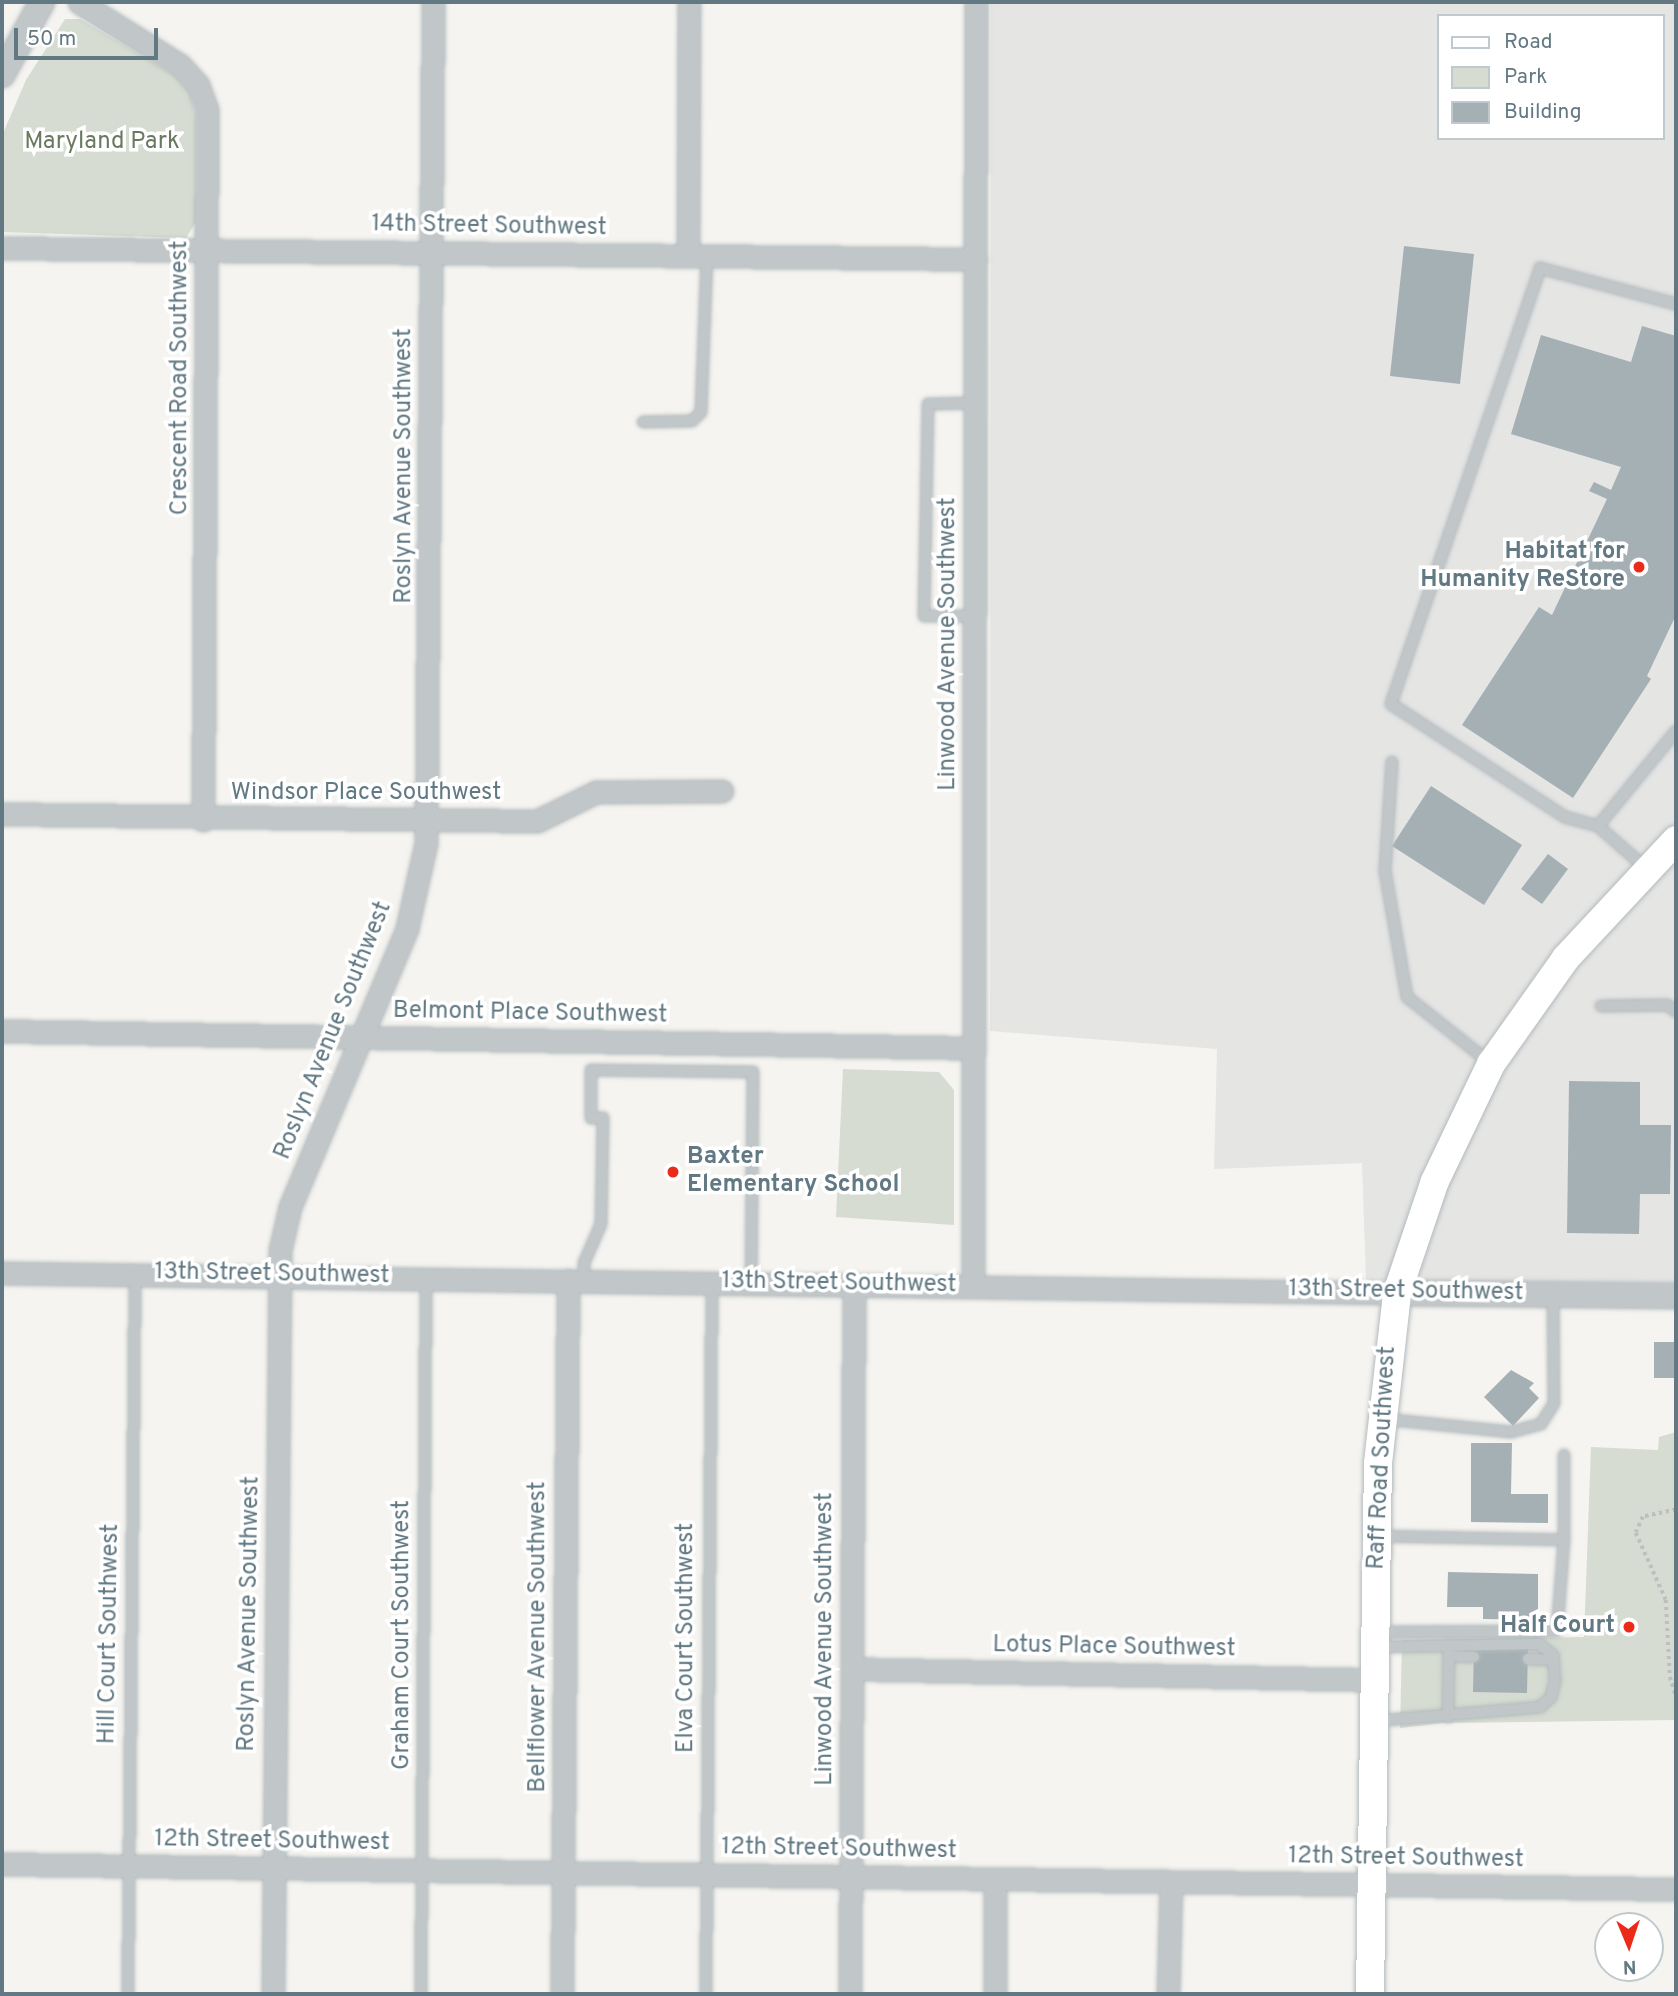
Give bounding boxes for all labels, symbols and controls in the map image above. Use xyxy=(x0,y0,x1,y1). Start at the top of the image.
scale bar xyxy=(18,14,161,58)
legend xyxy=(1436,14,1664,140)
text: 50 m xyxy=(27,26,76,53)
text: Road xyxy=(1504,29,1553,56)
text: Park xyxy=(1504,64,1547,91)
text: Building xyxy=(1504,99,1582,126)
park label: Maryland Park xyxy=(24,129,180,157)
street label: 14th Street Southwest xyxy=(371,211,607,243)
street label: Crescent Road Southwest xyxy=(167,241,195,515)
street label: Roslyn Avenue Southwest xyxy=(391,328,419,604)
street label: Linwood Avenue Southwest xyxy=(935,497,963,791)
place label: Habitat for Humanity ReStore xyxy=(1420,539,1625,595)
marker: Habitat for Humanity ReStore xyxy=(1631,559,1647,575)
street label: Windsor Place Southwest xyxy=(231,780,501,808)
street label: Roslyn Avenue Southwest xyxy=(269,897,399,1165)
street label: Belmont Place Southwest xyxy=(393,997,667,1031)
place label: Baxter Elementary School xyxy=(687,1144,899,1200)
marker: Baxter Elementary School xyxy=(665,1164,681,1180)
street label: 13th Street Southwest xyxy=(154,1259,390,1291)
street label: 13th Street Southwest xyxy=(721,1268,957,1300)
street label: 13th Street Southwest xyxy=(1288,1276,1524,1308)
street label: Raff Road Southwest xyxy=(1363,1346,1403,1570)
street label: Roslyn Avenue Southwest xyxy=(233,1476,267,1752)
street label: Bellflower Avenue Southwest xyxy=(525,1481,553,1793)
street label: Linwood Avenue Southwest xyxy=(812,1492,840,1786)
street label: Graham Court Southwest xyxy=(389,1500,417,1770)
street label: Hill Court Southwest xyxy=(94,1523,126,1745)
street label: Elva Court Southwest xyxy=(673,1523,701,1753)
place label: Half Court xyxy=(1500,1613,1615,1641)
marker: Half Court xyxy=(1621,1619,1637,1635)
street label: Lotus Place Southwest xyxy=(992,1631,1236,1665)
street label: 12th Street Southwest xyxy=(154,1826,390,1858)
street label: 12th Street Southwest xyxy=(721,1834,957,1866)
street label: 12th Street Southwest xyxy=(1288,1843,1524,1875)
north arrow xyxy=(1594,1912,1664,1982)
text: N xyxy=(1622,1954,1637,1978)

